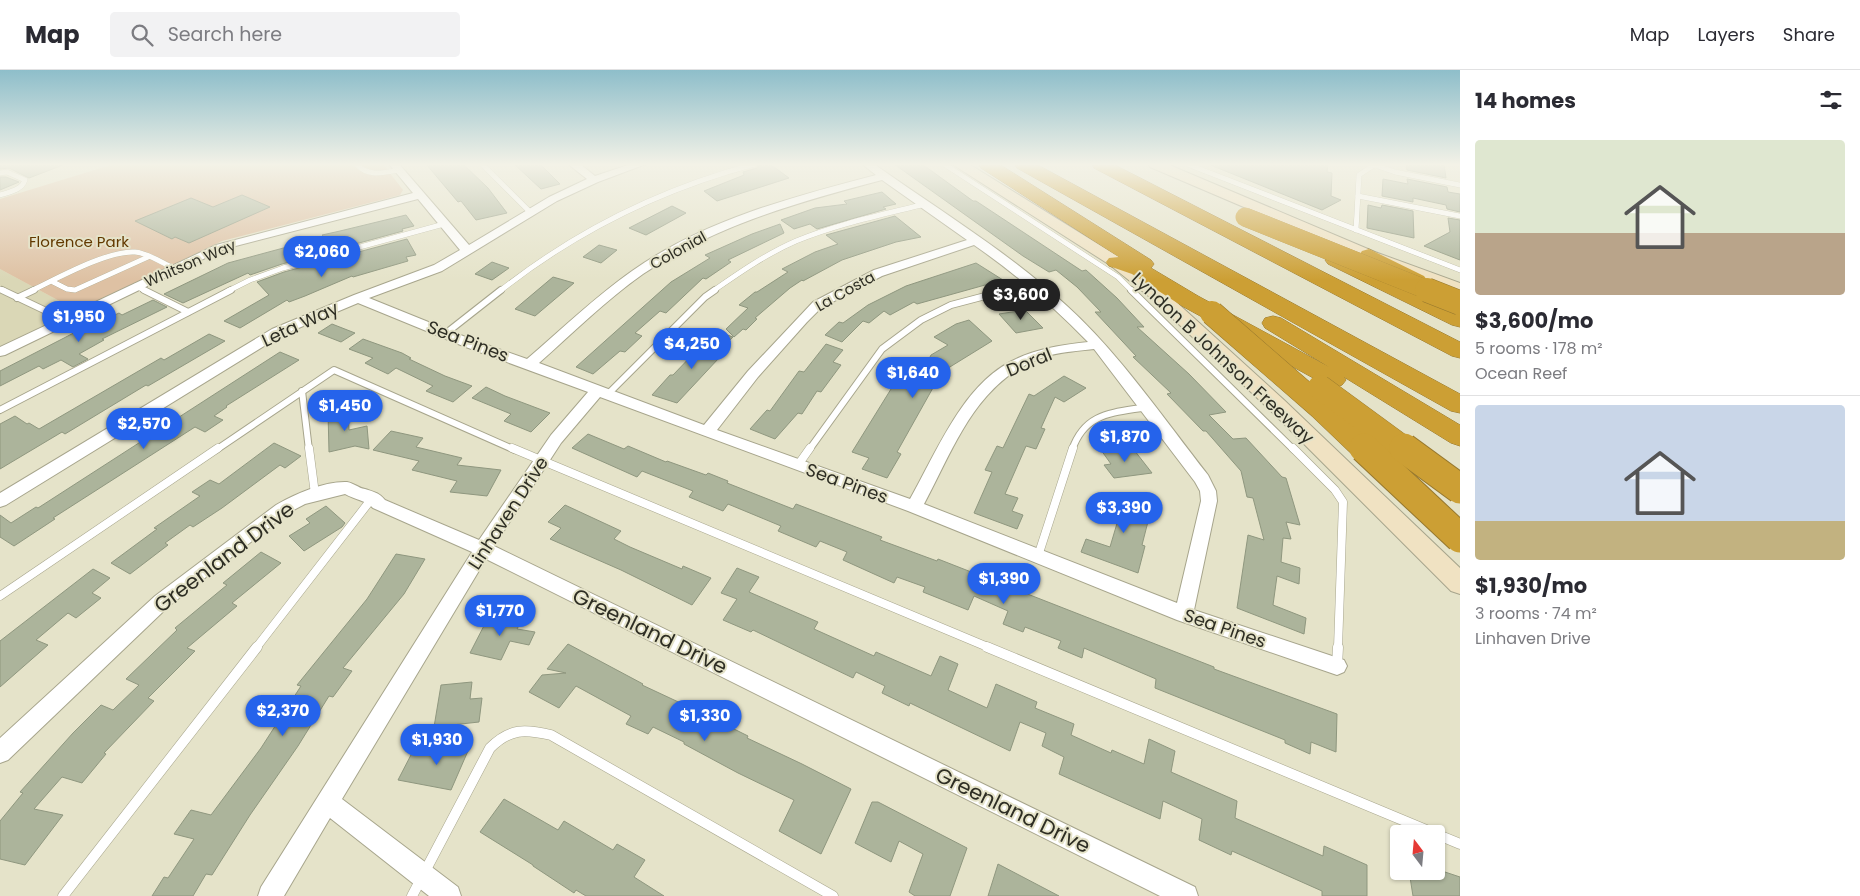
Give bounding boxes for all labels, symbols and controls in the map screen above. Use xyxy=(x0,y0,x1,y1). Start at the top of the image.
search box xyxy=(110,12,460,57)
text: Map xyxy=(25,18,80,51)
icon: search xyxy=(128,21,156,49)
text: Search here xyxy=(168,21,282,48)
text: Map xyxy=(1630,22,1670,47)
text: Layers xyxy=(1698,22,1755,47)
text: Share xyxy=(1783,22,1835,47)
text: 14 homes xyxy=(1475,86,1576,115)
icon: filters xyxy=(1817,86,1845,114)
icon: home xyxy=(1615,172,1705,262)
street label: Colonial xyxy=(646,226,710,274)
park label: Florence Park xyxy=(29,231,129,252)
street label: Whitson Way xyxy=(141,234,240,292)
pin: $2,060 xyxy=(281,236,363,278)
text: $2,060 xyxy=(294,240,350,263)
street label: La Costa xyxy=(811,266,879,316)
street label: Lyndon B Johnson Freeway xyxy=(1126,266,1320,450)
pin: $3,600 xyxy=(980,278,1062,321)
text: $3,600 xyxy=(993,283,1049,306)
street label: Leta Way xyxy=(257,295,343,353)
pin: $1,950 xyxy=(38,300,120,343)
text: $1,950 xyxy=(53,305,105,328)
text: $3,600/mo xyxy=(1475,306,1593,335)
street label: Sea Pines xyxy=(424,314,512,368)
pin: $4,250 xyxy=(651,328,733,370)
text: $4,250 xyxy=(664,332,720,355)
text: 5 rooms · 178 m² xyxy=(1475,337,1603,360)
street label: Doral xyxy=(1002,342,1056,382)
pin: $1,640 xyxy=(872,356,954,399)
text: $1,640 xyxy=(887,361,939,384)
text: Ocean Reef xyxy=(1475,362,1567,385)
pin: $1,450 xyxy=(304,390,386,432)
text: $1,450 xyxy=(319,394,371,417)
pin: $2,570 xyxy=(103,408,185,450)
text: $2,570 xyxy=(117,412,171,435)
pin: $1,870 xyxy=(1084,420,1166,463)
text: $1,870 xyxy=(1100,425,1150,448)
icon: home xyxy=(1615,438,1705,528)
street label: Linhaven Drive xyxy=(462,452,554,574)
street label: Sea Pines xyxy=(802,457,892,509)
pin: $3,390 xyxy=(1083,492,1165,534)
street label: Greenland Drive xyxy=(148,495,300,619)
text: $3,390 xyxy=(1097,496,1151,519)
pin: $1,390 xyxy=(963,562,1045,605)
text: $1,390 xyxy=(978,567,1030,590)
text: $1,930/mo xyxy=(1475,571,1587,600)
street label: Greenland Drive xyxy=(568,581,732,681)
pin: $1,770 xyxy=(459,594,541,637)
text: $1,770 xyxy=(476,599,524,622)
street label: Sea Pines xyxy=(1180,602,1270,654)
text: 3 rooms · 74 m² xyxy=(1475,602,1597,625)
text: Linhaven Drive xyxy=(1475,627,1591,650)
pin: $2,370 xyxy=(242,694,324,737)
text: $2,370 xyxy=(257,699,309,722)
pin: $1,330 xyxy=(664,700,746,742)
text: $1,330 xyxy=(680,704,730,727)
pin: $1,930 xyxy=(396,724,478,766)
text: $1,930 xyxy=(411,728,463,751)
street label: Greenland Drive xyxy=(931,760,1095,860)
north arrow xyxy=(1390,825,1445,880)
map controls xyxy=(1390,825,1445,880)

